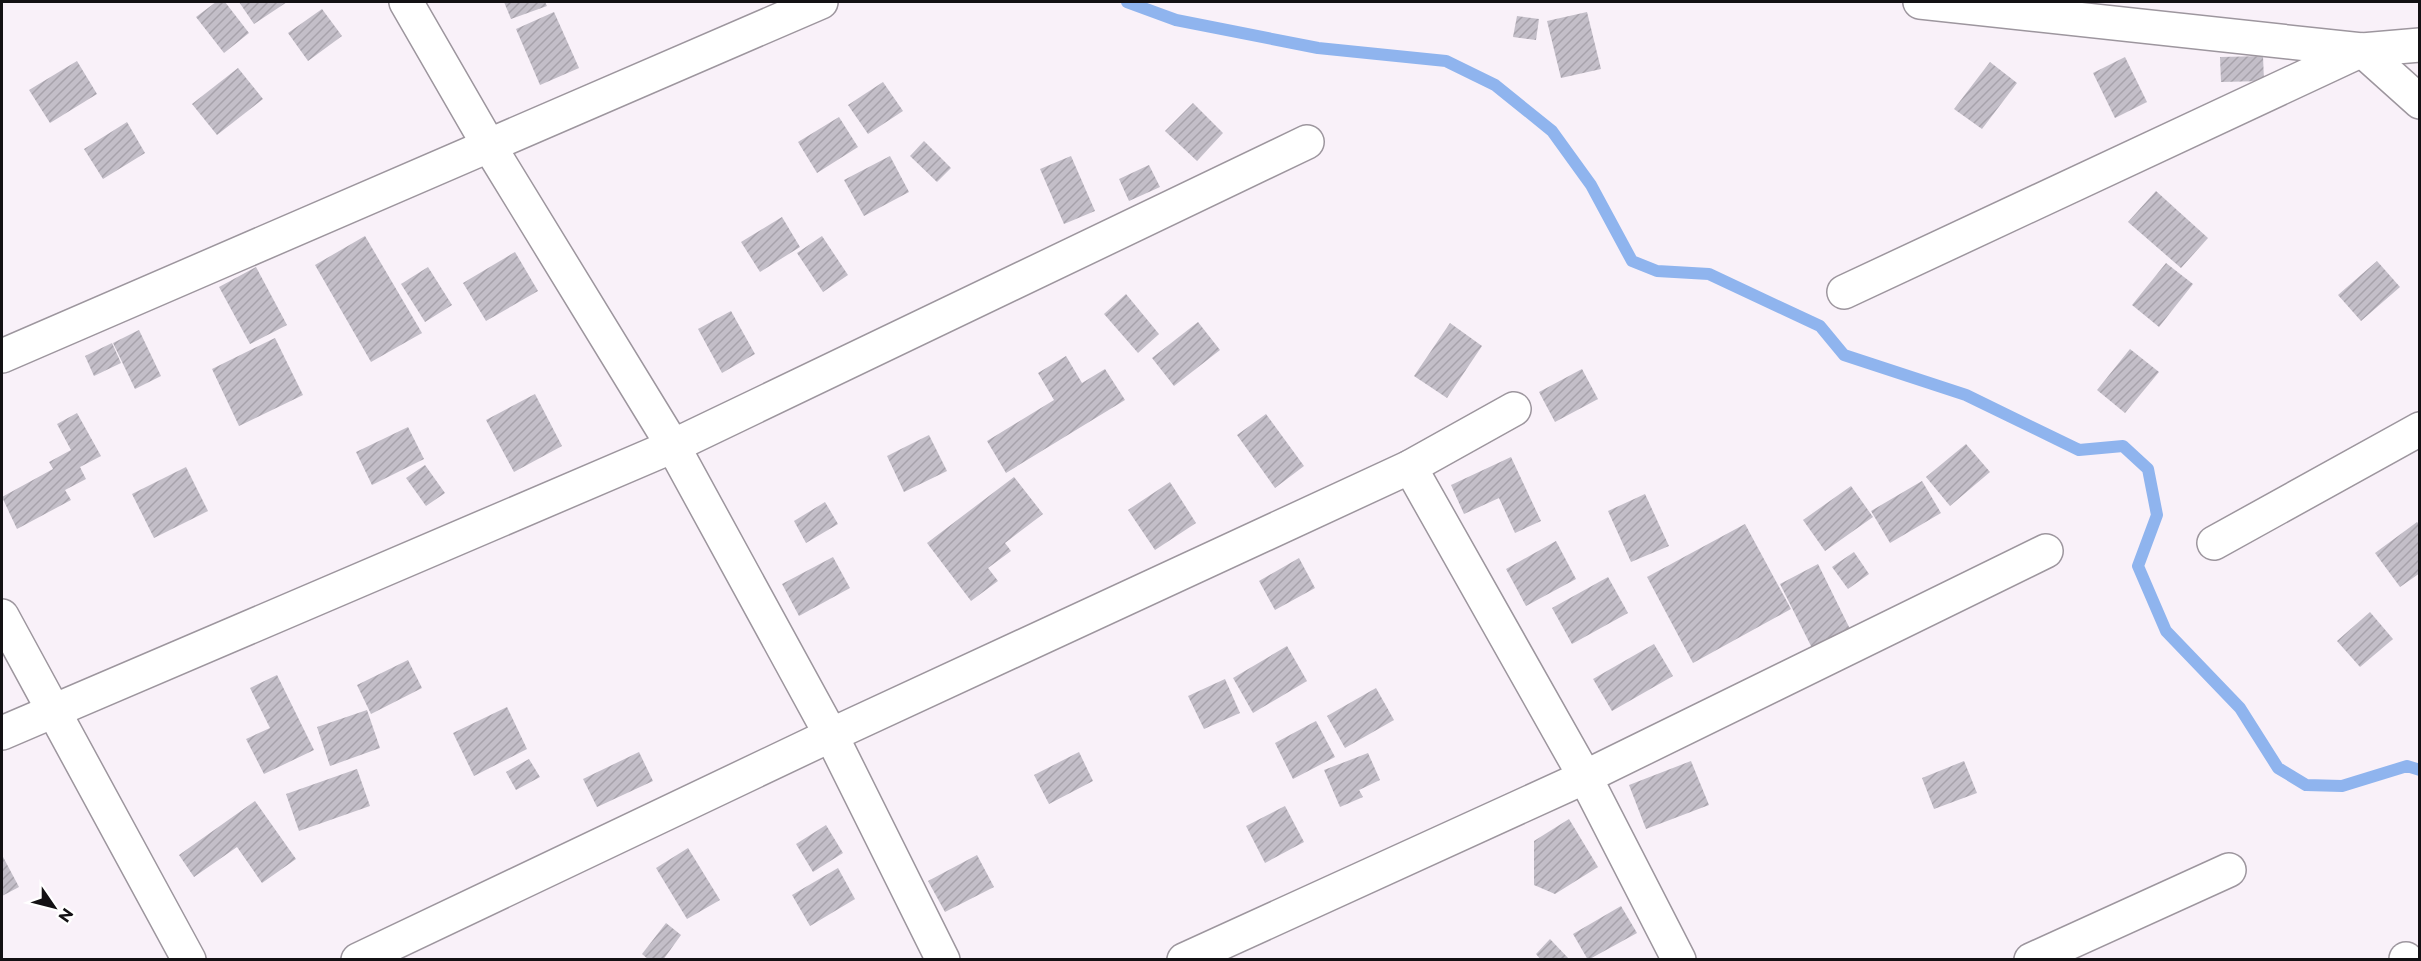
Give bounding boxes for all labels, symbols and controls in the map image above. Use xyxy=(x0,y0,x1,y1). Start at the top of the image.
north arrow xyxy=(24,877,84,937)
text: N xyxy=(54,905,77,926)

